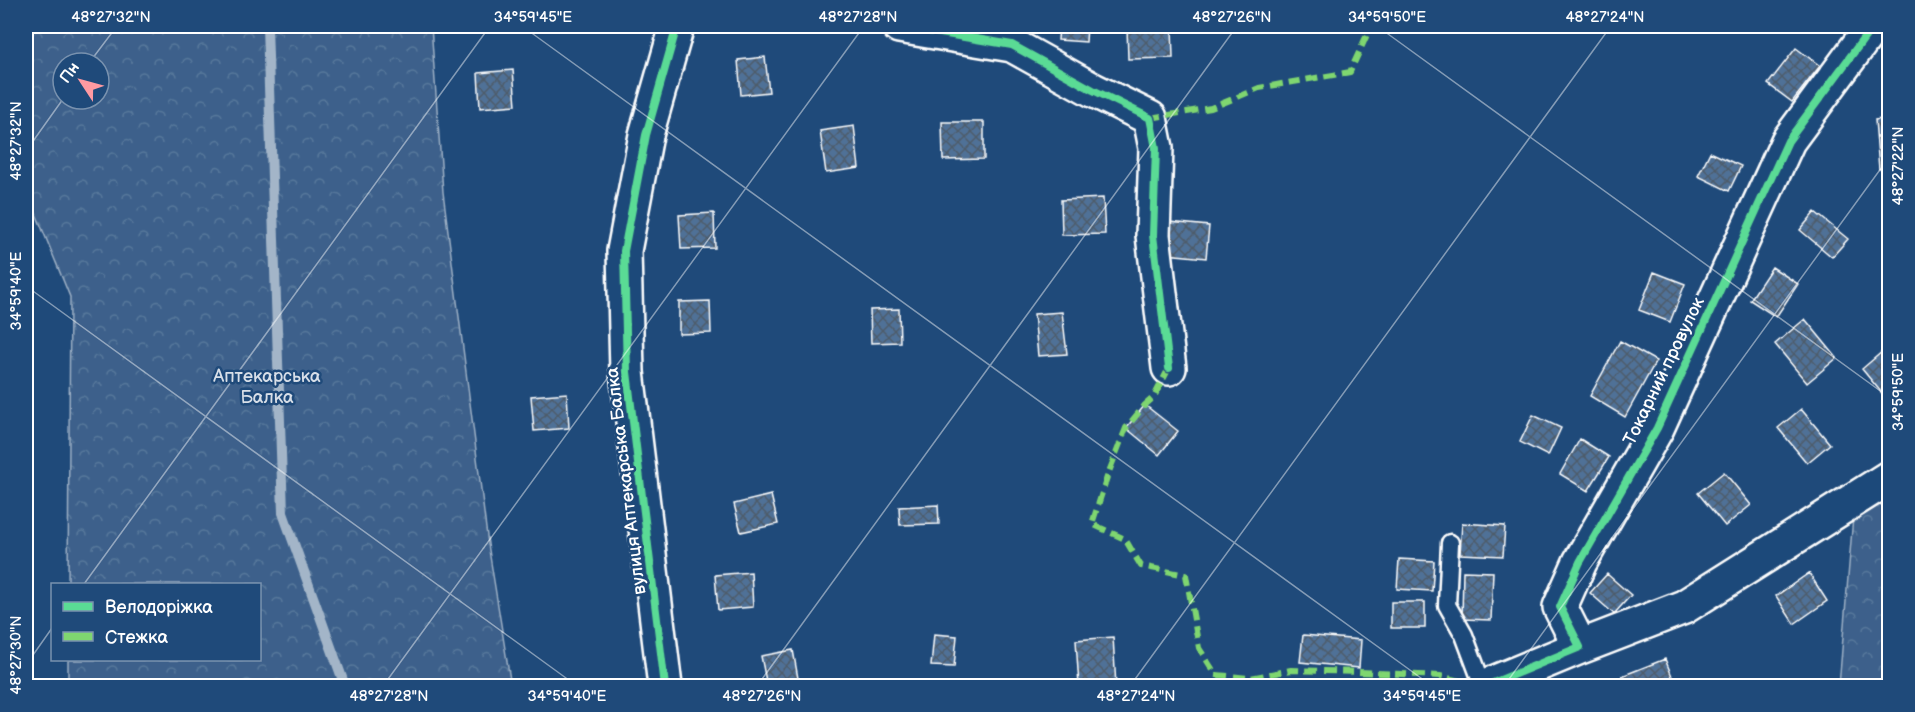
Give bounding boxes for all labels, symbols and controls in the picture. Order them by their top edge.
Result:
text: 48°27'32"N [71,8,151,27]
text: 34°59'45"E [494,8,572,27]
text: 48°27'28"N [819,8,897,27]
text: 48°27'26"N [1192,8,1272,27]
text: 34°59'50"E [1348,8,1426,27]
text: 48°27'24"N [1565,8,1645,27]
north arrow [51,51,111,111]
text: Пн [56,59,84,87]
text: 48°27'32"N [7,101,26,181]
text: 48°27'22"N [1889,127,1908,205]
text: 34°59'40"E [7,252,26,330]
street label: Токарний провулок [1619,293,1709,448]
text: 34°59'50"E [1889,353,1908,431]
park label: Аптекарська Балка [212,366,321,408]
street label: вулиця Аптекарська Балка [602,366,650,596]
legend [51,583,261,661]
text: Велодоріжка [105,597,213,618]
text: 48°27'30"N [7,615,26,695]
text: Стежка [105,627,168,648]
text: 48°27'28"N [350,687,428,706]
text: 34°59'40"E [528,687,606,706]
text: 48°27'26"N [722,687,802,706]
text: 48°27'24"N [1096,687,1176,706]
text: 34°59'45"E [1383,687,1461,706]

